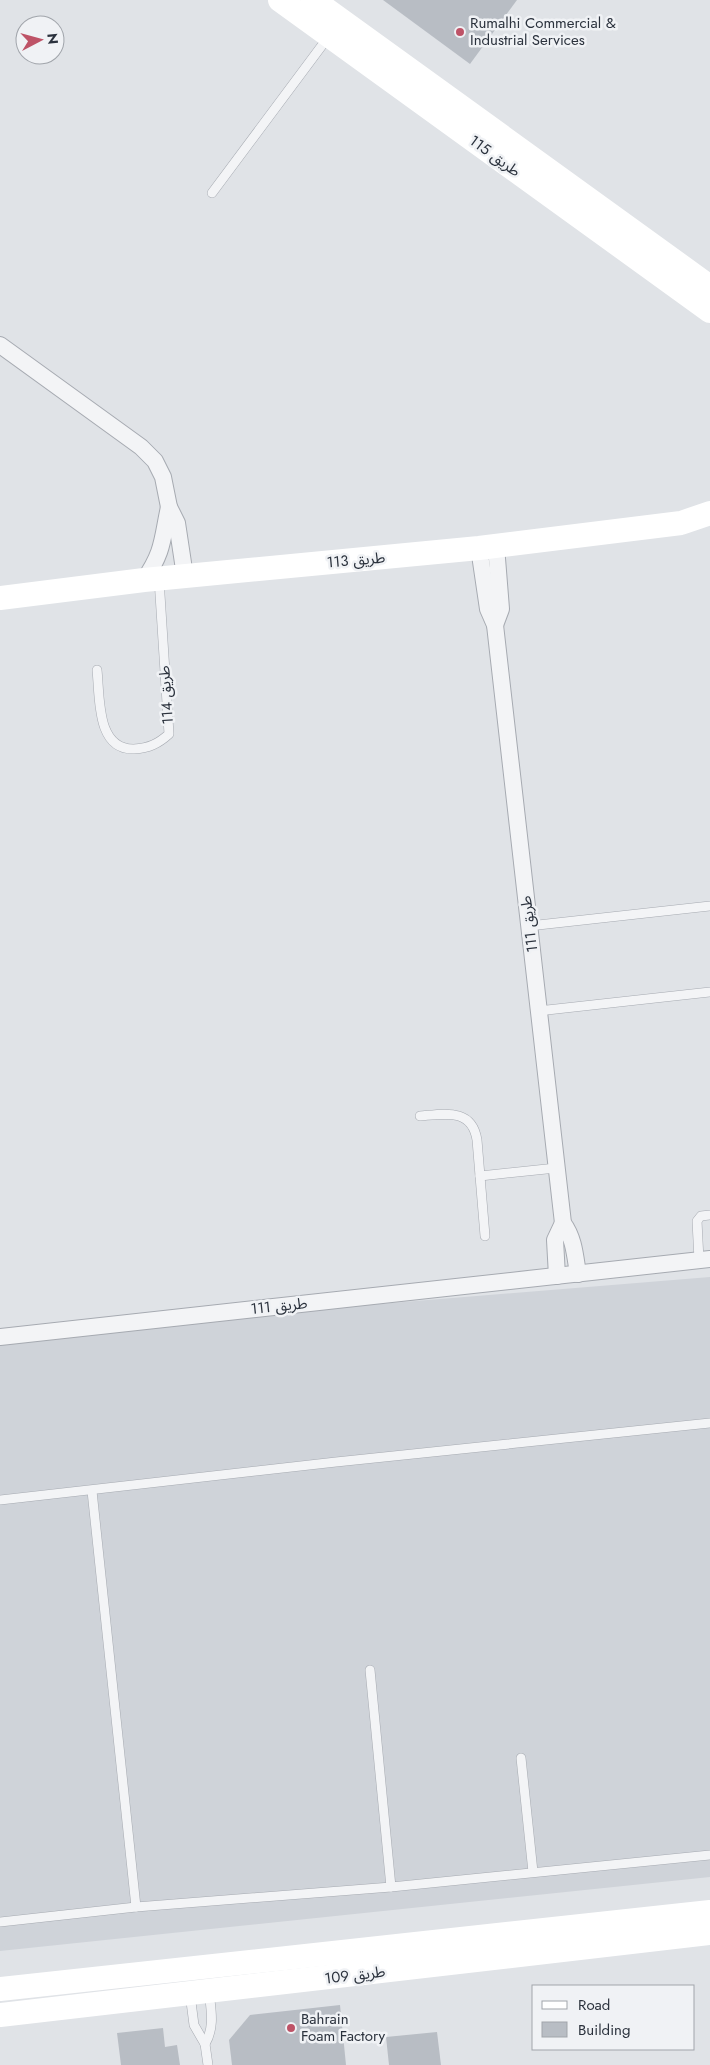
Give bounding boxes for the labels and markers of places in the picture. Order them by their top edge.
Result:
place label: Rumalhi Commercial & Industrial Services [470,12,616,51]
marker: Rumalhi Commercial & Industrial Services [454,26,466,38]
place label: Bahrain Foam Factory [301,2008,385,2047]
marker: Bahrain Foam Factory [285,2022,297,2034]

